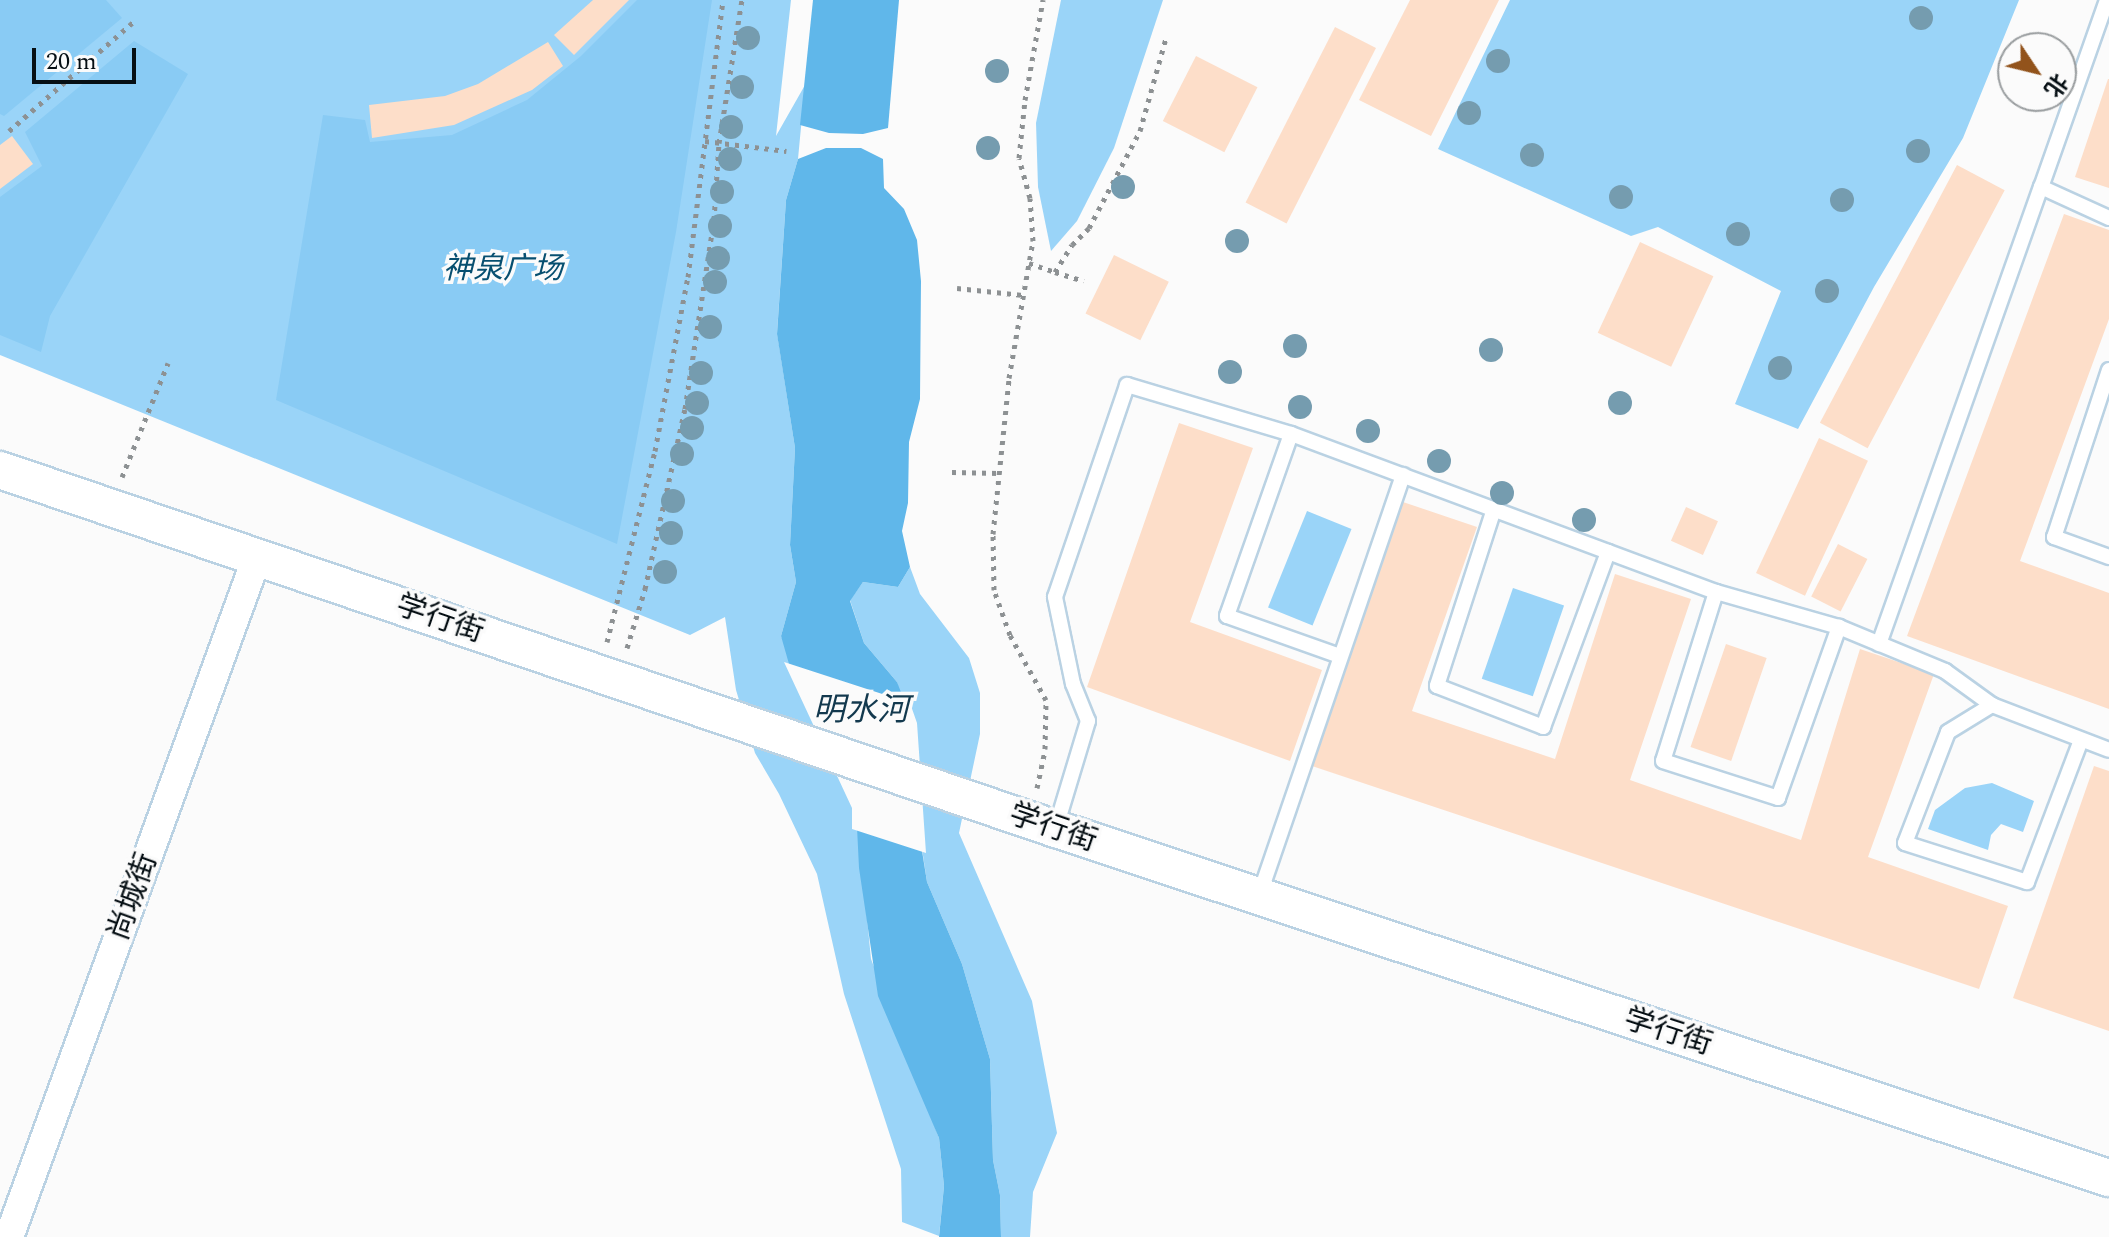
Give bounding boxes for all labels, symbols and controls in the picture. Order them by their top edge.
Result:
scale bar [36,32,140,82]
north arrow [1997,32,2077,112]
text: 20 m [46,44,97,80]
text: 北 [2036,66,2075,103]
park label: 神泉广场 [443,251,563,287]
street label: 学行街 [392,587,488,651]
water label: 明水河 [813,692,909,730]
street label: 学行街 [1005,796,1101,860]
street label: 尚城街 [101,849,165,945]
street label: 学行街 [1620,1001,1716,1063]

